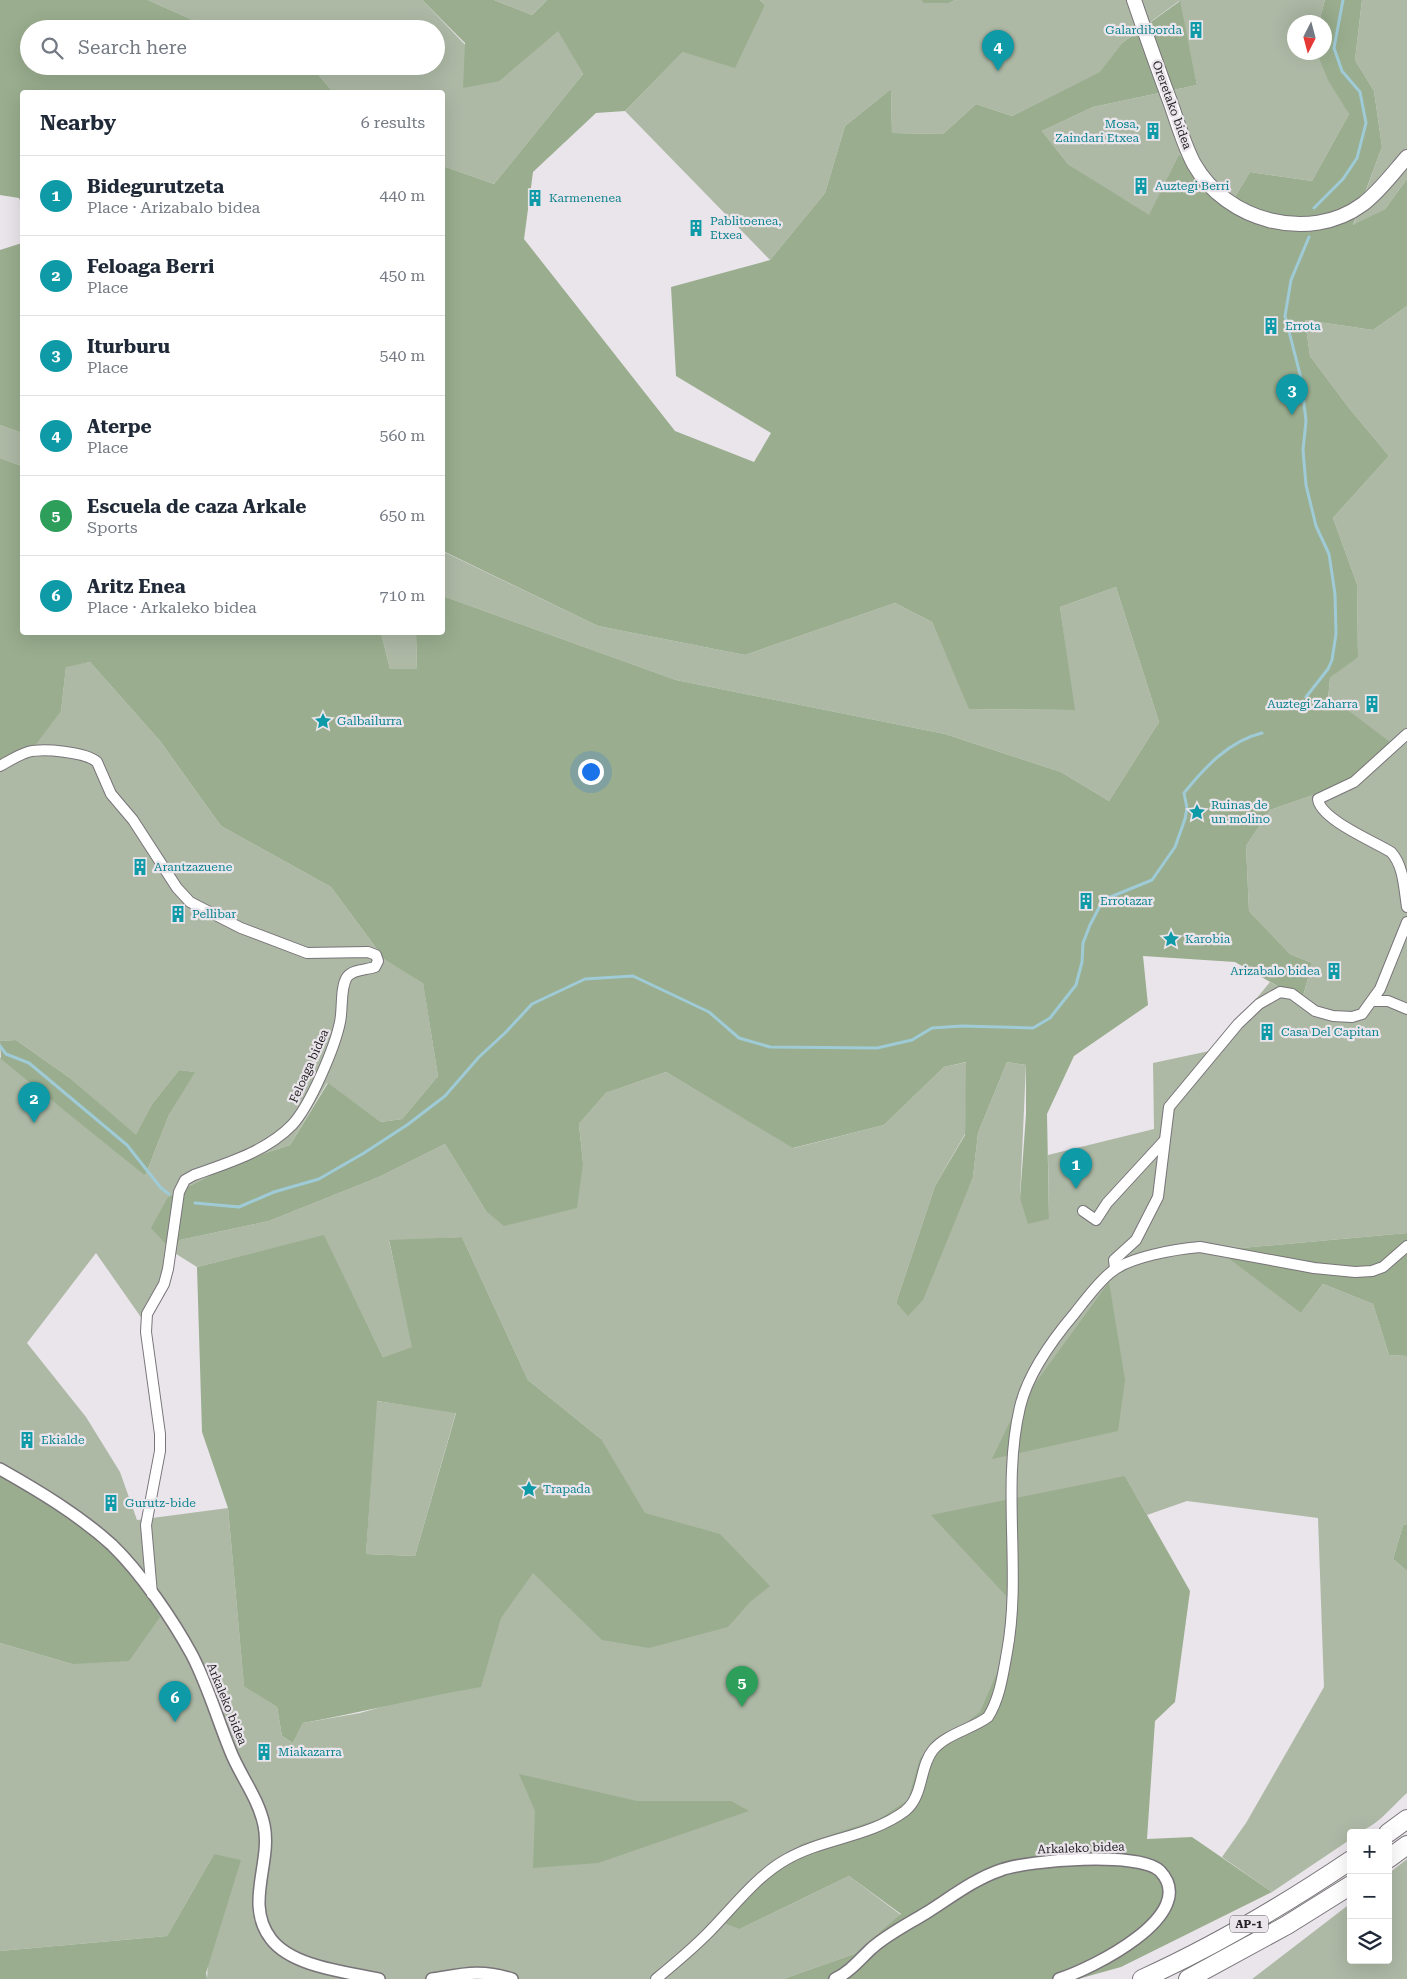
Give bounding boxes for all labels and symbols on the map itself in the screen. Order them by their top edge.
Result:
north arrow [1287,15,1332,60]
building icon: Galardiborda [1186,20,1206,40]
place label: Galardiborda [1105,23,1182,37]
pin: 4 [982,30,1014,71]
street label: Oreretako bidea [1149,59,1195,152]
place label: Mosa, Zaindari Etxea [1055,117,1139,145]
building icon: Mosa, Zaindari Etxea [1143,121,1163,141]
building icon: Auztegi Berri [1131,176,1151,196]
place label: Auztegi Berri [1155,179,1230,193]
building icon: Karmenenea [525,188,545,208]
place label: Karmenenea [549,191,622,205]
place label: Pablitoenea, Etxea [710,214,782,242]
building icon: Pablitoenea, Etxea [686,218,706,238]
building icon: Errota [1261,316,1281,336]
place label: Errota [1285,319,1321,333]
pin: 3 [1276,374,1308,415]
building icon: Auztegi Zaharra [1362,694,1382,714]
place label: Auztegi Zaharra [1267,697,1358,711]
place icon: Galbailurra [313,711,333,731]
place label: Galbailurra [337,714,403,728]
your location [578,759,604,785]
place label: Ruinas de un molino [1211,798,1270,826]
place icon: Ruinas de un molino [1187,802,1207,822]
building icon: Arantzazuene [130,857,150,877]
place label: Arantzazuene [154,860,233,874]
building icon: Errotazar [1076,891,1096,911]
place label: Errotazar [1100,894,1153,908]
building icon: Pellibar [168,904,188,924]
place label: Pellibar [192,907,236,921]
place icon: Karobia [1161,929,1181,949]
place label: Karobia [1185,932,1231,946]
building icon: Arizabalo bidea [1324,961,1344,981]
place label: Arizabalo bidea [1230,964,1320,978]
building icon: Casa Del Capitan [1257,1022,1277,1042]
place label: Casa Del Capitan [1281,1025,1380,1039]
street label: Feloaga bidea [287,1027,332,1105]
pin: 2 [18,1082,50,1123]
pin: 1 [1060,1148,1092,1189]
building icon: Ekialde [17,1430,37,1450]
place label: Ekialde [41,1433,85,1447]
place icon: Trapada [519,1479,539,1499]
place label: Trapada [543,1482,591,1496]
building icon: Gurutz-bide [101,1493,121,1513]
place label: Gurutz-bide [125,1496,196,1510]
street label: Arkaleko bidea [204,1661,250,1747]
pin: 5 [726,1666,758,1707]
pin: 6 [159,1681,191,1722]
building icon: Miakazarra [254,1742,274,1762]
place label: Miakazarra [278,1745,342,1759]
street label: Arkaleko bidea [1037,1839,1125,1857]
road number: AP-1 [1230,1916,1268,1932]

